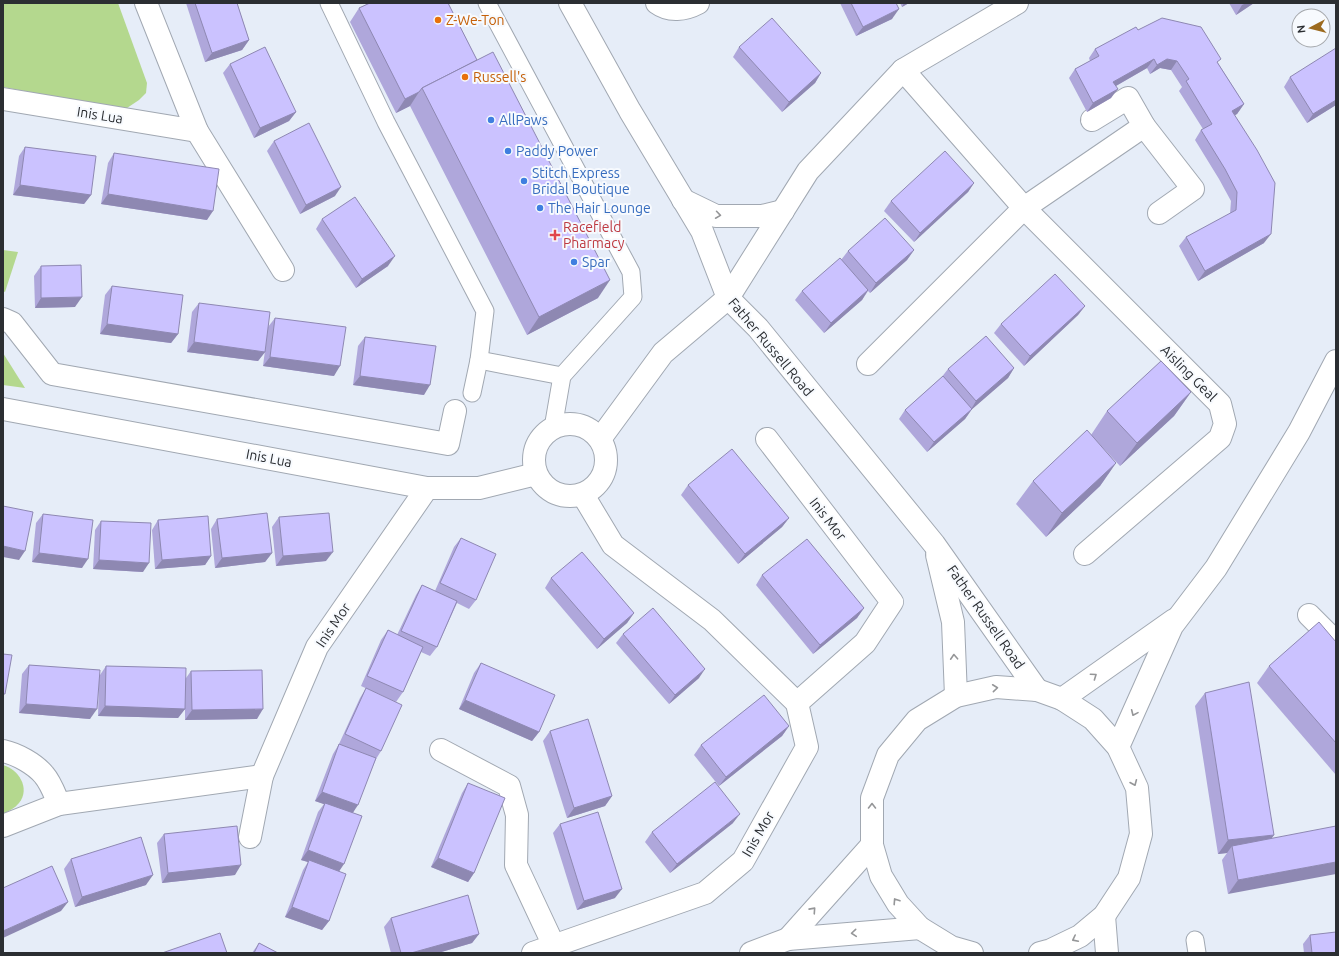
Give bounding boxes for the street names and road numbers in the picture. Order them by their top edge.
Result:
street label: Inis Lua [76,103,124,127]
street label: Father Russell Road [725,295,817,399]
street label: Aisling Geal [1158,342,1221,405]
street label: Inis Lua [245,446,293,470]
street label: Inis Mor [806,494,850,544]
street label: Father Russell Road [944,562,1028,672]
street label: Inis Mor [312,599,354,650]
street label: Inis Mor [739,808,778,860]

